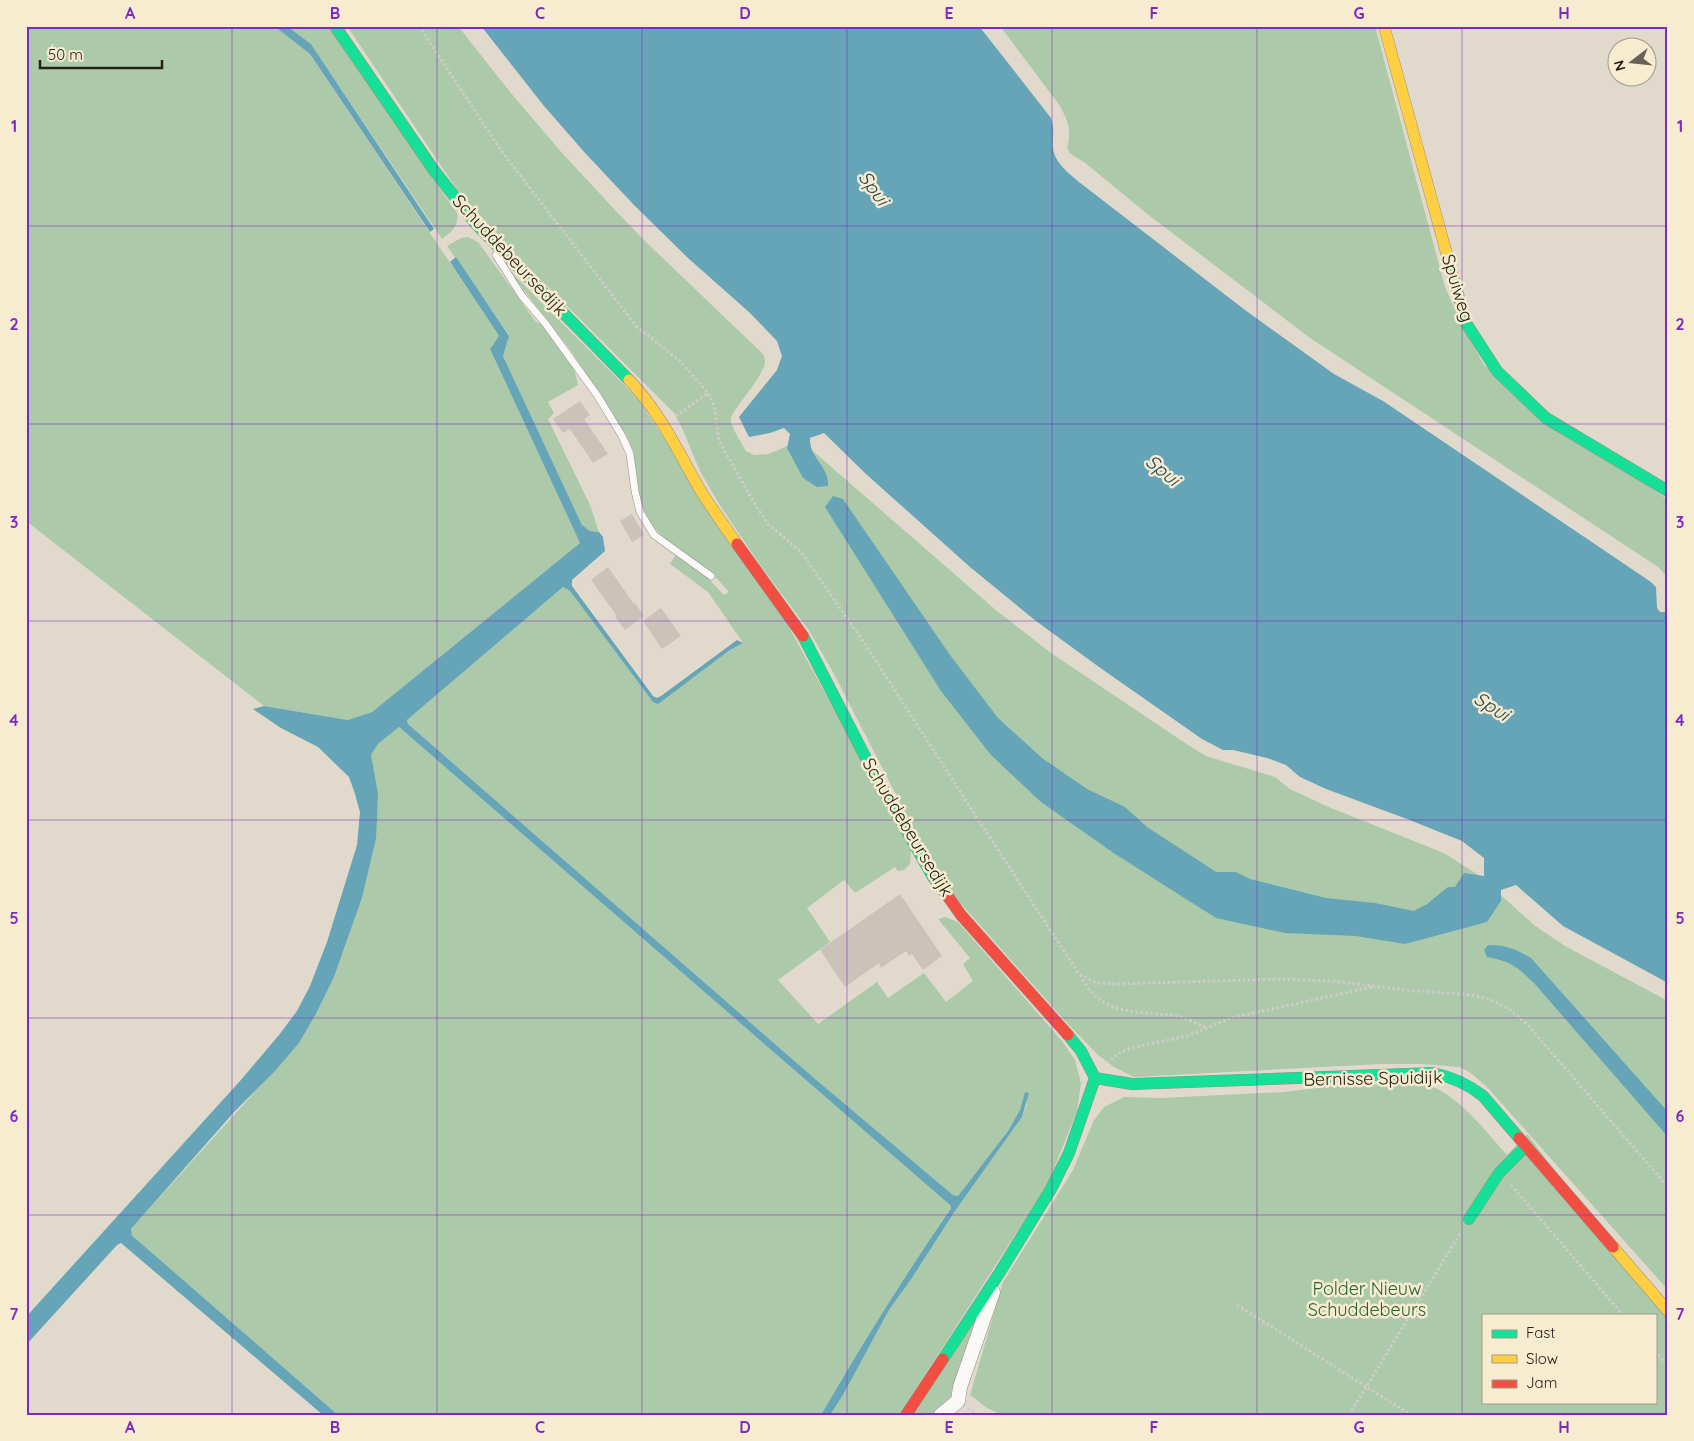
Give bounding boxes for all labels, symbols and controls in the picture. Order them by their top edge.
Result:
text: A [125,3,136,23]
text: B [330,3,340,23]
text: C [535,3,545,23]
text: D [739,3,751,23]
text: E [944,3,954,23]
text: F [1150,3,1159,23]
text: G [1353,3,1365,23]
text: H [1558,3,1570,23]
scale bar [40,38,162,70]
north arrow [1606,38,1656,88]
text: 50 m [48,45,83,64]
text: N [1609,58,1630,73]
text: 1 [11,116,17,136]
text: 1 [1677,116,1683,136]
water label: Spui [853,166,896,212]
street label: Schuddebeursedijk [448,189,572,321]
street label: Spuiweg [1437,251,1479,325]
text: 2 [9,314,19,334]
text: 2 [1675,314,1685,334]
water label: Spui [1141,449,1186,492]
text: 3 [10,512,18,532]
text: 3 [1676,512,1684,532]
water label: Spui [1470,686,1516,727]
text: 4 [9,710,19,730]
text: 4 [1675,710,1685,730]
street label: Schuddebeursedijk [857,753,959,901]
text: 5 [9,908,19,928]
text: 5 [1675,908,1685,928]
street label: Bernisse Spuidijk [1303,1065,1443,1091]
text: 6 [10,1106,19,1126]
text: 6 [1676,1106,1685,1126]
park label: Polder Nieuw Schuddebeurs [1308,1277,1426,1321]
text: 7 [10,1304,19,1324]
text: 7 [1676,1304,1685,1324]
legend [1482,1314,1656,1404]
text: Fast [1526,1323,1555,1342]
text: Slow [1526,1349,1558,1368]
text: Jam [1526,1373,1557,1392]
text: A [125,1417,136,1437]
text: B [330,1417,340,1437]
text: C [535,1417,545,1437]
text: D [739,1417,751,1437]
text: E [944,1417,954,1437]
text: F [1150,1417,1159,1437]
text: G [1353,1417,1365,1437]
text: H [1558,1417,1570,1437]

